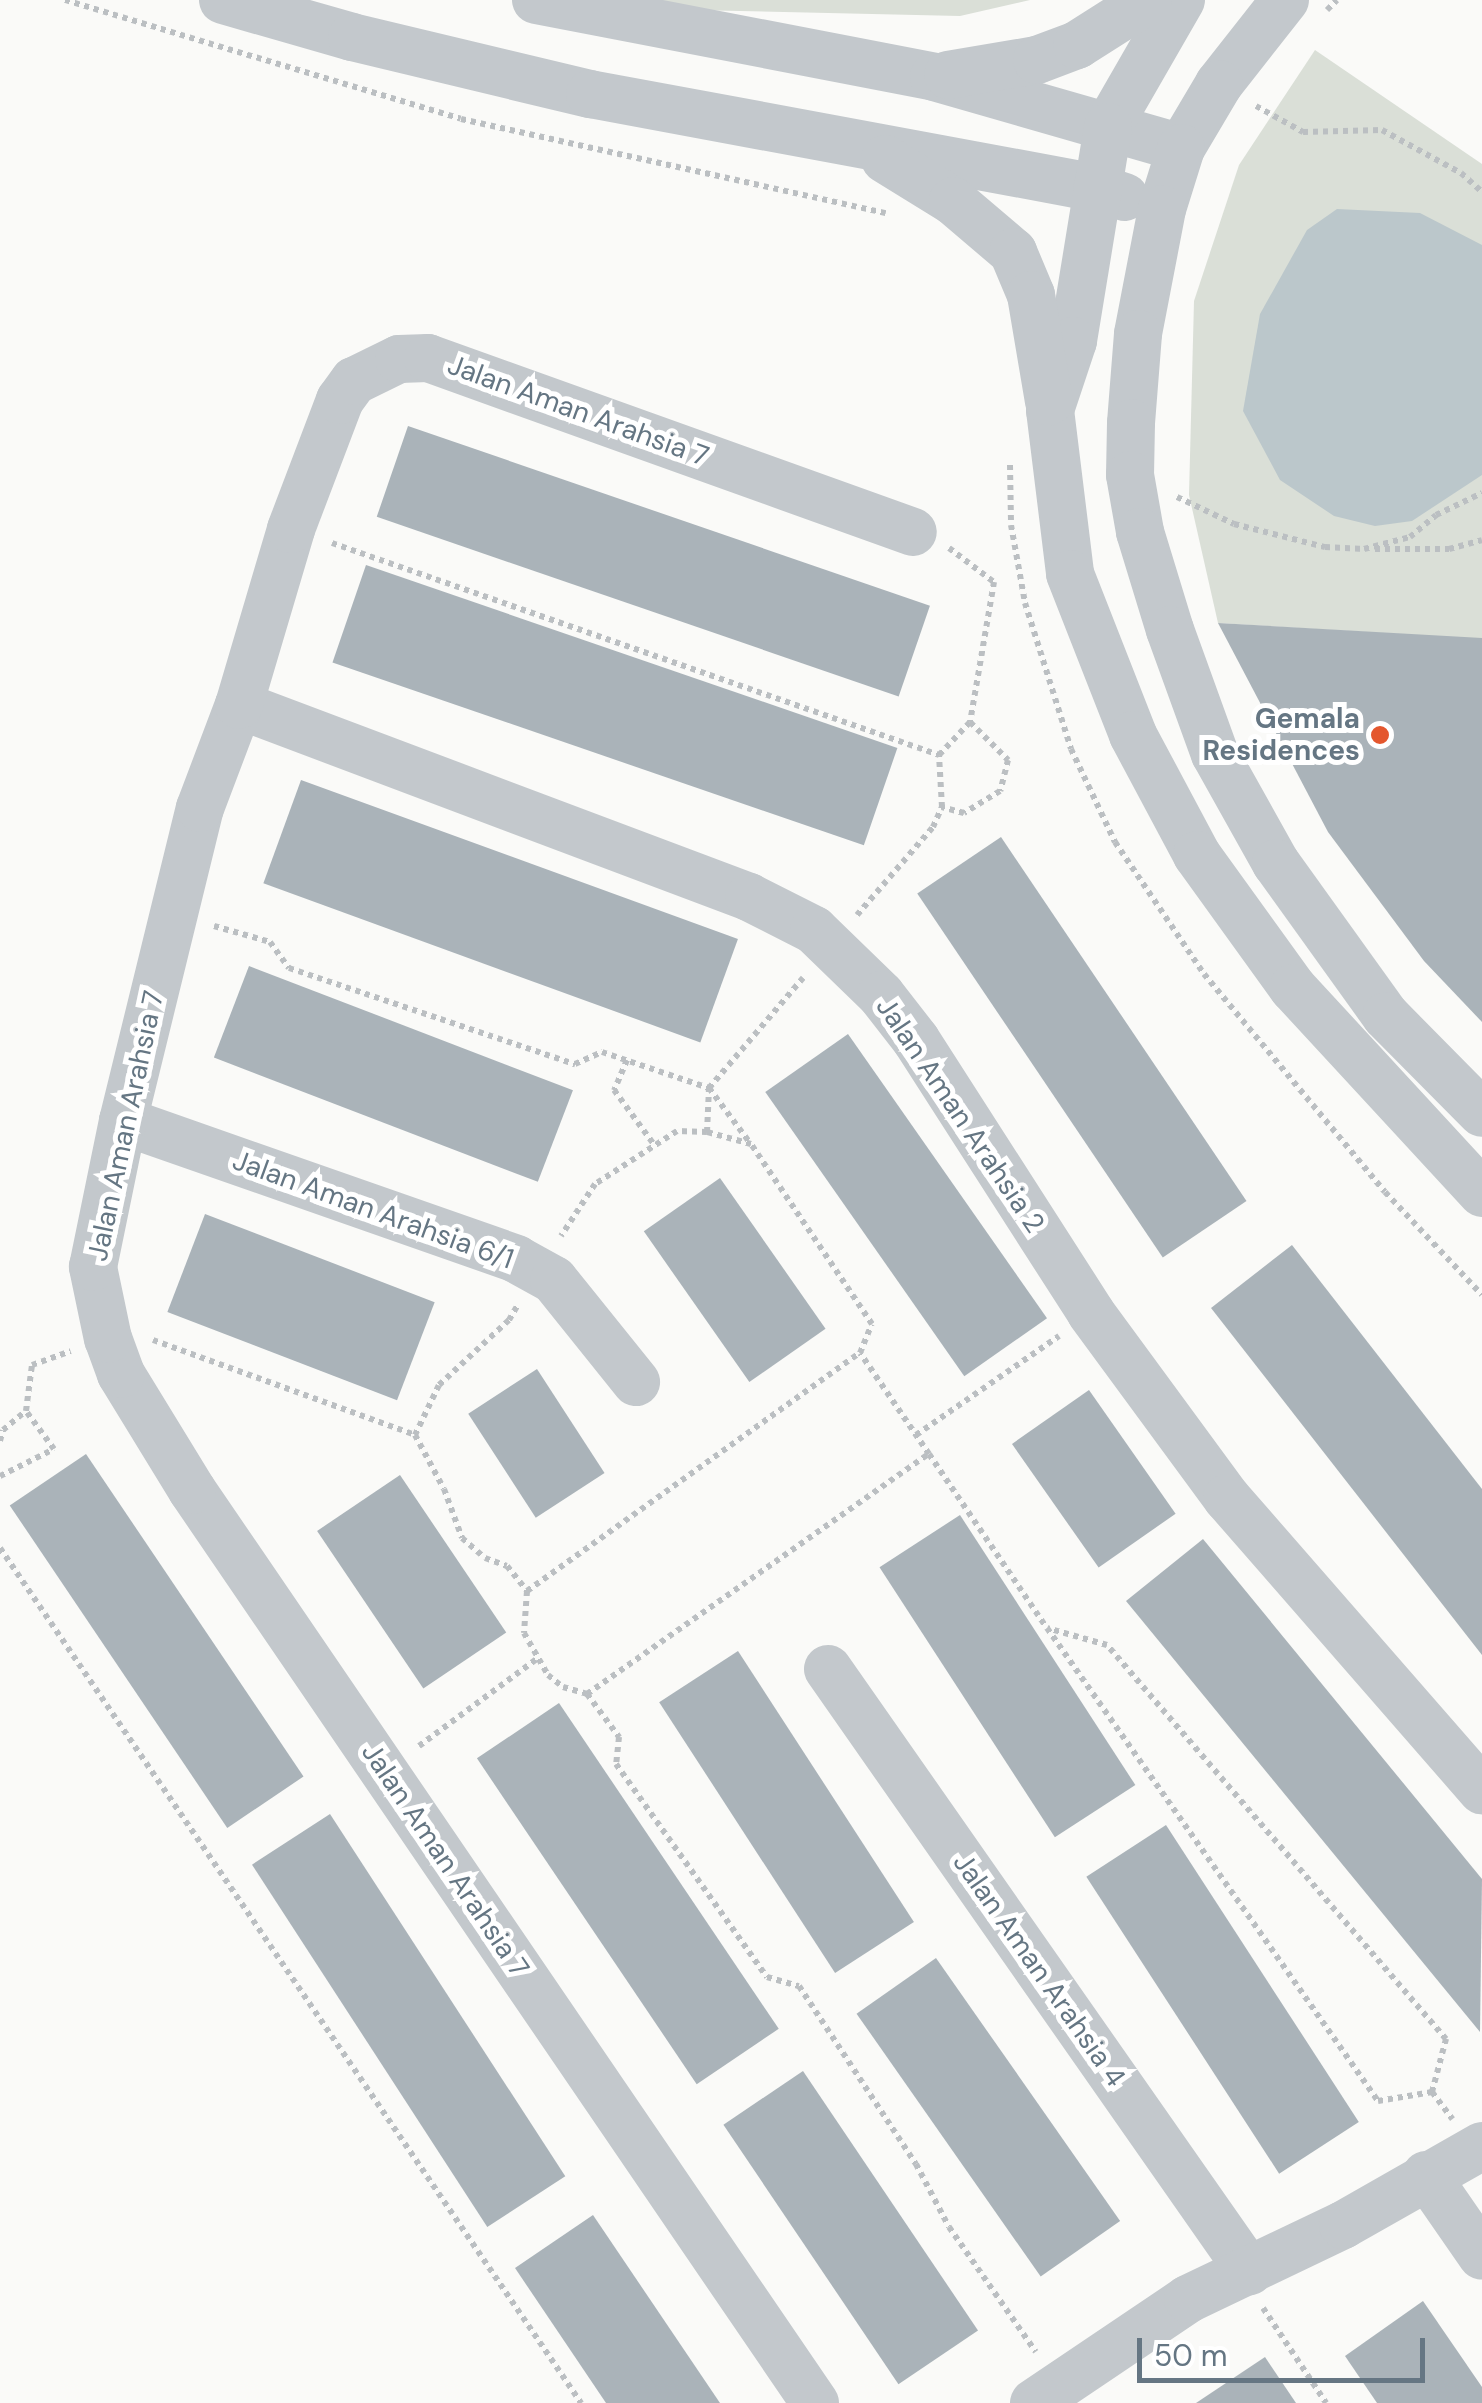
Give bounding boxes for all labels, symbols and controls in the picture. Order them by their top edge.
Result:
street label: Jalan Aman Arahsia 7 [443,348,713,474]
place label: Gemala Residences [1203,702,1360,768]
marker: Gemala Residences [1369,724,1391,746]
street label: Jalan Aman Arahsia 7 [81,988,171,1264]
street label: Jalan Aman Arahsia 2 [869,991,1051,1239]
street label: Jalan Aman Arahsia 6/1 [228,1144,518,1276]
street label: Jalan Aman Arahsia 7 [354,1737,536,1983]
street label: Jalan Aman Arahsia 4 [946,1847,1132,2093]
scale bar [1142,2318,1430,2380]
text: 50 m [1154,2336,1228,2375]

